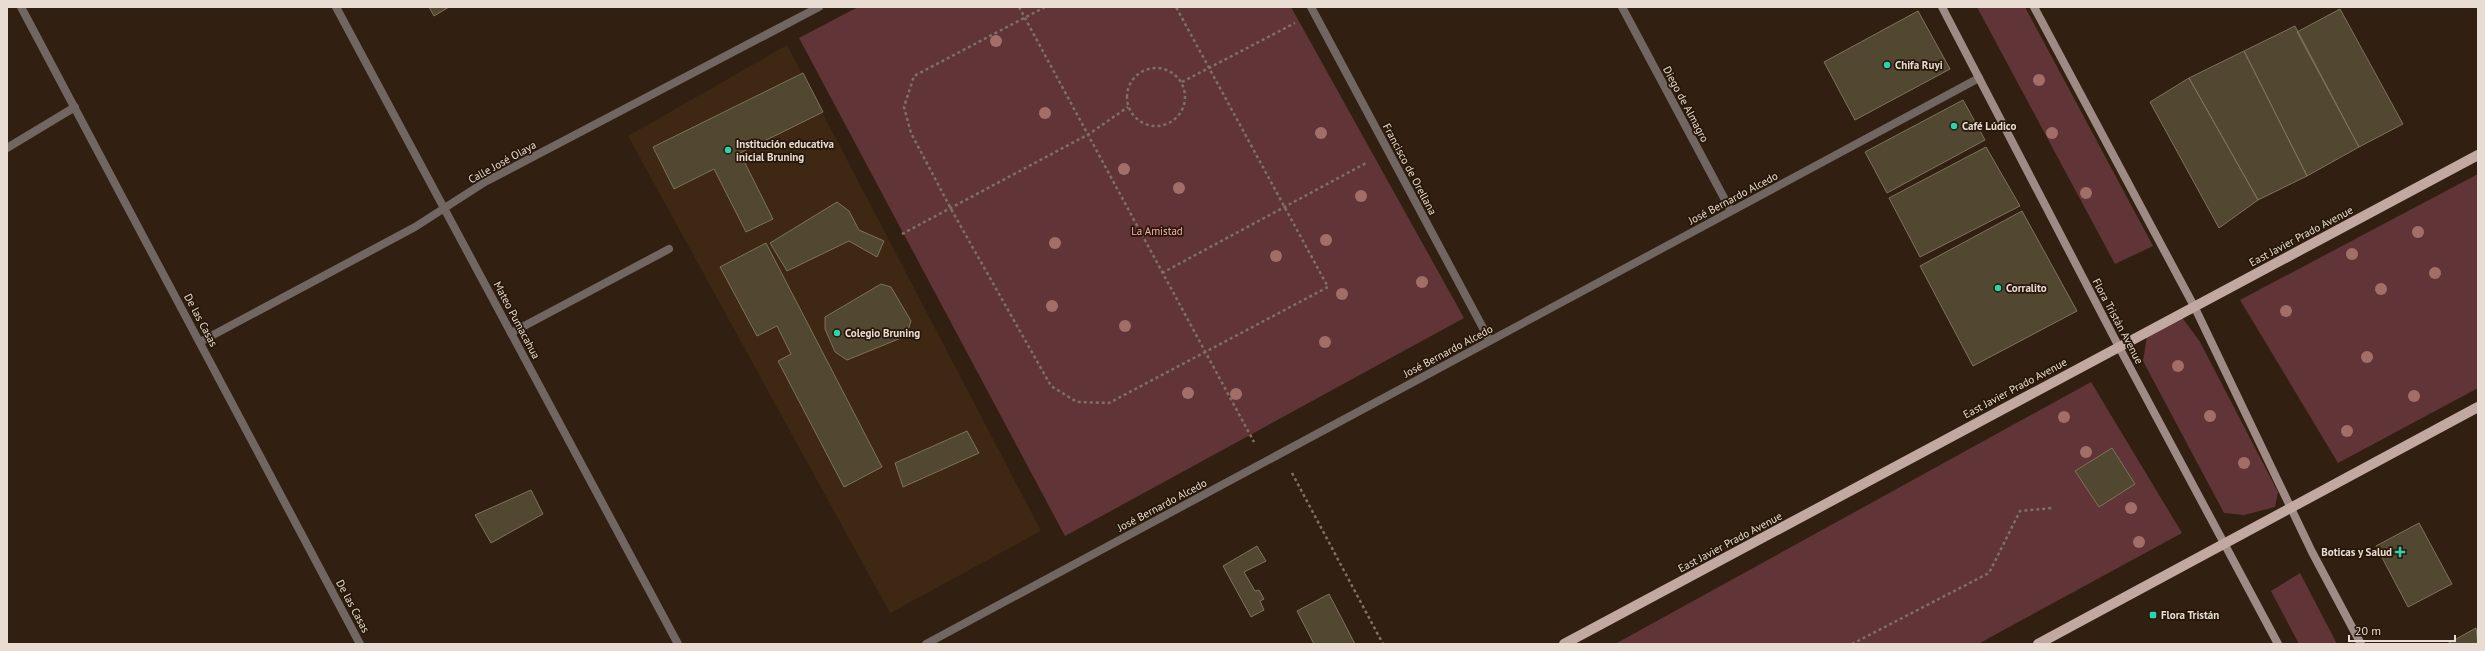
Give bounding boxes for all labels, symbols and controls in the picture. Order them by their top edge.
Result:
place label: Chifa Ruyi [1895,58,1943,72]
marker: Chifa Ruyi [1882,60,1892,70]
street label: Diego de Almagro [1660,64,1712,144]
place label: Café Lúdico [1962,119,2016,133]
street label: Francisco de Orellana [1380,121,1440,217]
marker: Café Lúdico [1949,121,1959,131]
place label: Institución educativa inicial Bruning [736,137,834,164]
street label: Calle José Olaya [466,138,538,186]
marker: Institución educativa inicial Bruning [723,145,733,155]
street label: José Bernardo Alcedo [1685,168,1780,228]
street label: East Javier Prado Avenue [2247,203,2356,269]
park label: La Amistad [1131,224,1183,238]
street label: Flora Tristán Avenue [2090,276,2147,367]
street label: Mateo Pumacahua [491,279,543,361]
place label: Corralito [2006,281,2047,295]
marker: Corralito [1993,283,2003,293]
street label: De las Casas [181,291,221,349]
street label: José Bernardo Alcedo [1400,321,1495,381]
place label: Colegio Bruning [845,326,920,340]
marker: Colegio Bruning [832,328,842,338]
street label: East Javier Prado Avenue [1961,355,2070,421]
street label: José Bernardo Alcedo [1114,475,1209,535]
street label: East Javier Prado Avenue [1676,509,1785,575]
place label: Boticas y Salud [2321,545,2392,559]
marker: Boticas y Salud [2395,547,2405,557]
street label: De las Casas [333,577,373,635]
place label: Flora Tristán [2161,608,2219,622]
marker: Flora Tristán [2148,610,2158,620]
scale bar [2349,617,2455,643]
text: 20 m [2355,623,2381,638]

